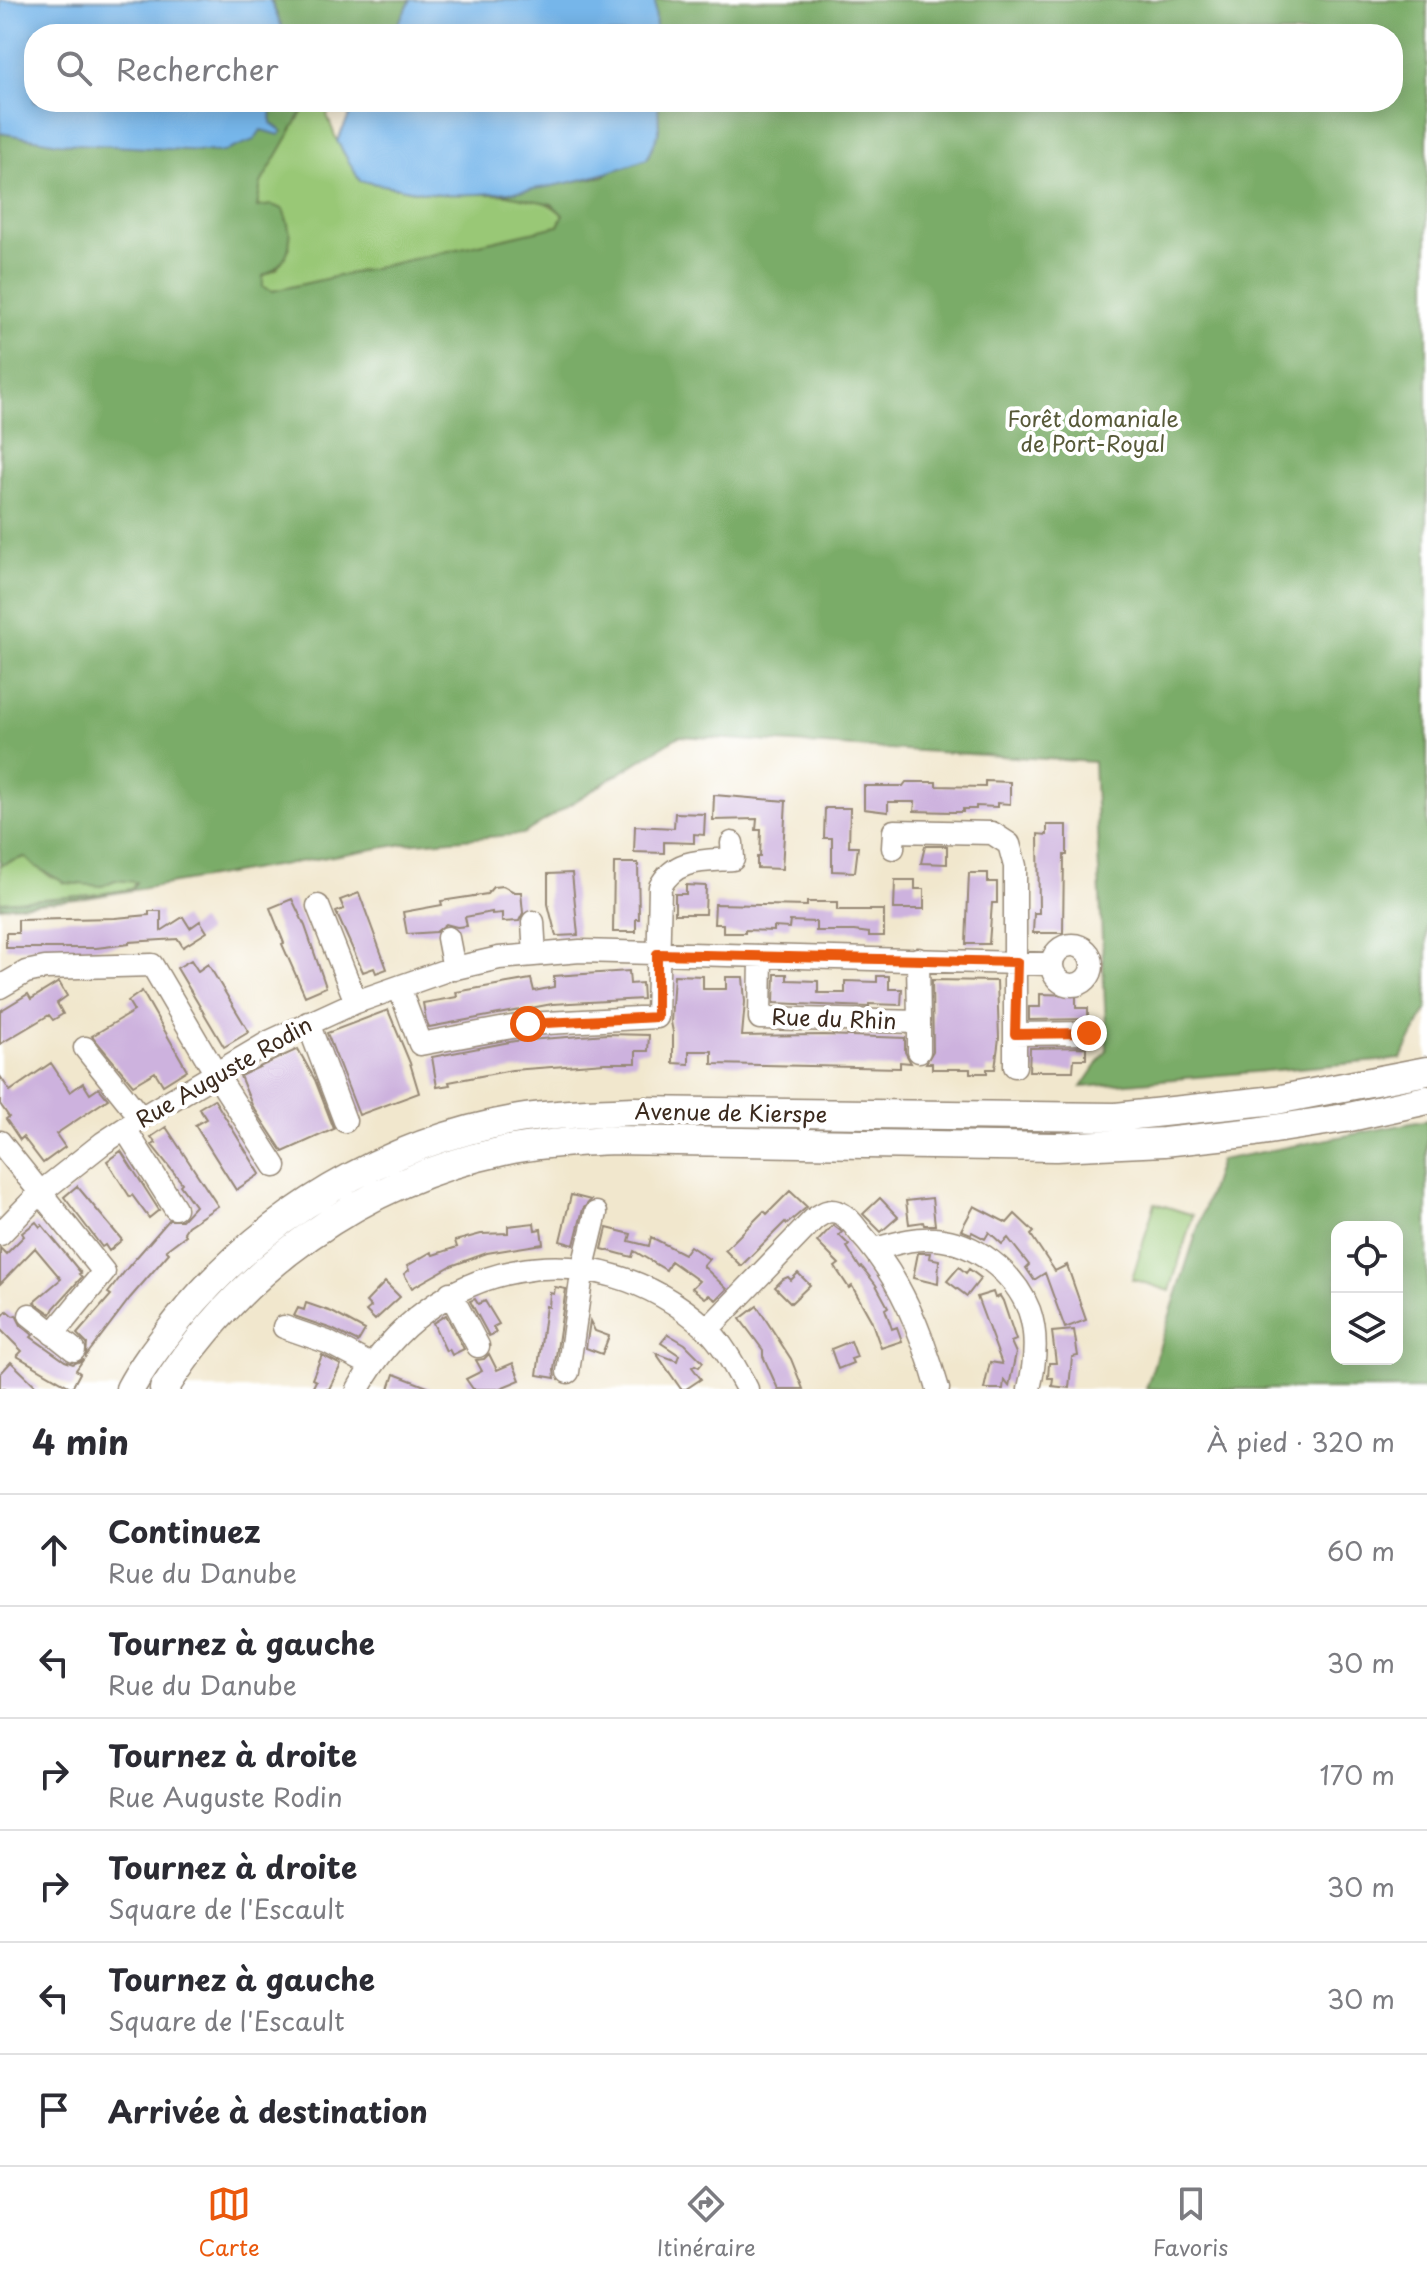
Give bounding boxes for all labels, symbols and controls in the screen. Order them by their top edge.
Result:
search box [24,24,1403,112]
icon: search [52,46,96,90]
text: Rechercher [116,46,279,91]
park label: Forêt domaniale de Port-Royal [1007,401,1179,459]
street label: Rue du Rhin [771,999,897,1036]
route start [510,1006,546,1042]
street label: Rue Auguste Rodin [129,1007,317,1135]
route end [1071,1015,1107,1051]
street label: Avenue de Kierspe [634,1093,828,1130]
map controls [1331,1221,1403,1365]
button: locate [1331,1221,1403,1293]
button: layers [1331,1293,1403,1365]
text: 4 min [32,1415,129,1467]
text: À pied · 320 m [1207,1422,1395,1461]
text: Continuez [108,1508,261,1553]
icon: ahead [32,1528,76,1572]
text: 60 m [1327,1531,1395,1570]
text: Rue du Danube [108,1553,297,1592]
text: Tournez à gauche [108,1620,375,1665]
icon: left [32,1640,76,1684]
text: 30 m [1327,1643,1395,1682]
text: Rue du Danube [108,1665,297,1704]
text: Tournez à droite [108,1732,357,1777]
icon: right [32,1752,76,1796]
text: 170 m [1320,1755,1395,1794]
text: Rue Auguste Rodin [108,1777,343,1816]
text: Tournez à droite [108,1844,357,1889]
icon: right [32,1864,76,1908]
text: 30 m [1327,1867,1395,1906]
text: Square de l'Escault [108,1889,345,1928]
text: Tournez à gauche [108,1956,375,2001]
icon: left [32,1976,76,2020]
text: 30 m [1327,1979,1395,2018]
text: Square de l'Escault [108,2001,345,2040]
icon: arrive [32,2088,76,2132]
text: Arrivée à destination [108,2088,428,2133]
tab: Carte [199,2182,260,2263]
tab: Itinéraire [657,2182,756,2263]
tab: Favoris [1153,2182,1228,2263]

